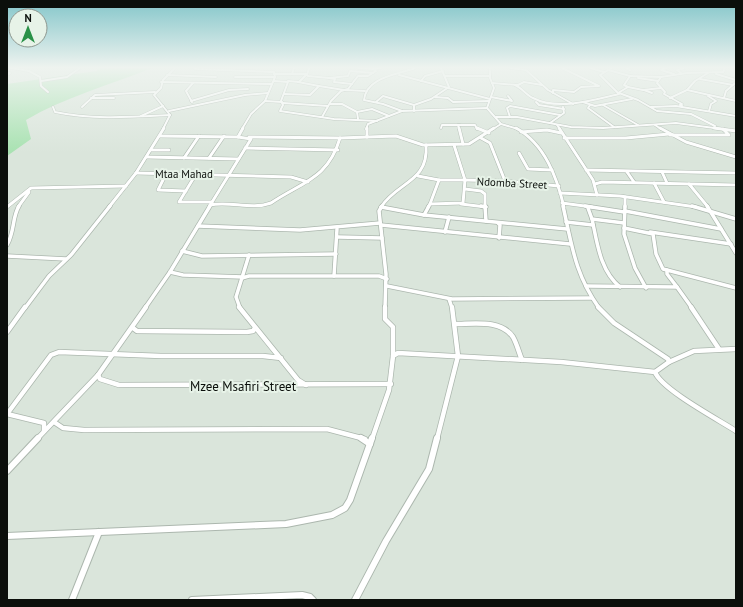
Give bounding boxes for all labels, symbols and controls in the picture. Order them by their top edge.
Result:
north arrow [8,8,48,48]
text: N [24,11,32,25]
street label: Mtaa Mahad [155,167,213,181]
street label: Ndomba Street [476,174,548,192]
street label: Mzee Msafiri Street [190,378,297,395]

